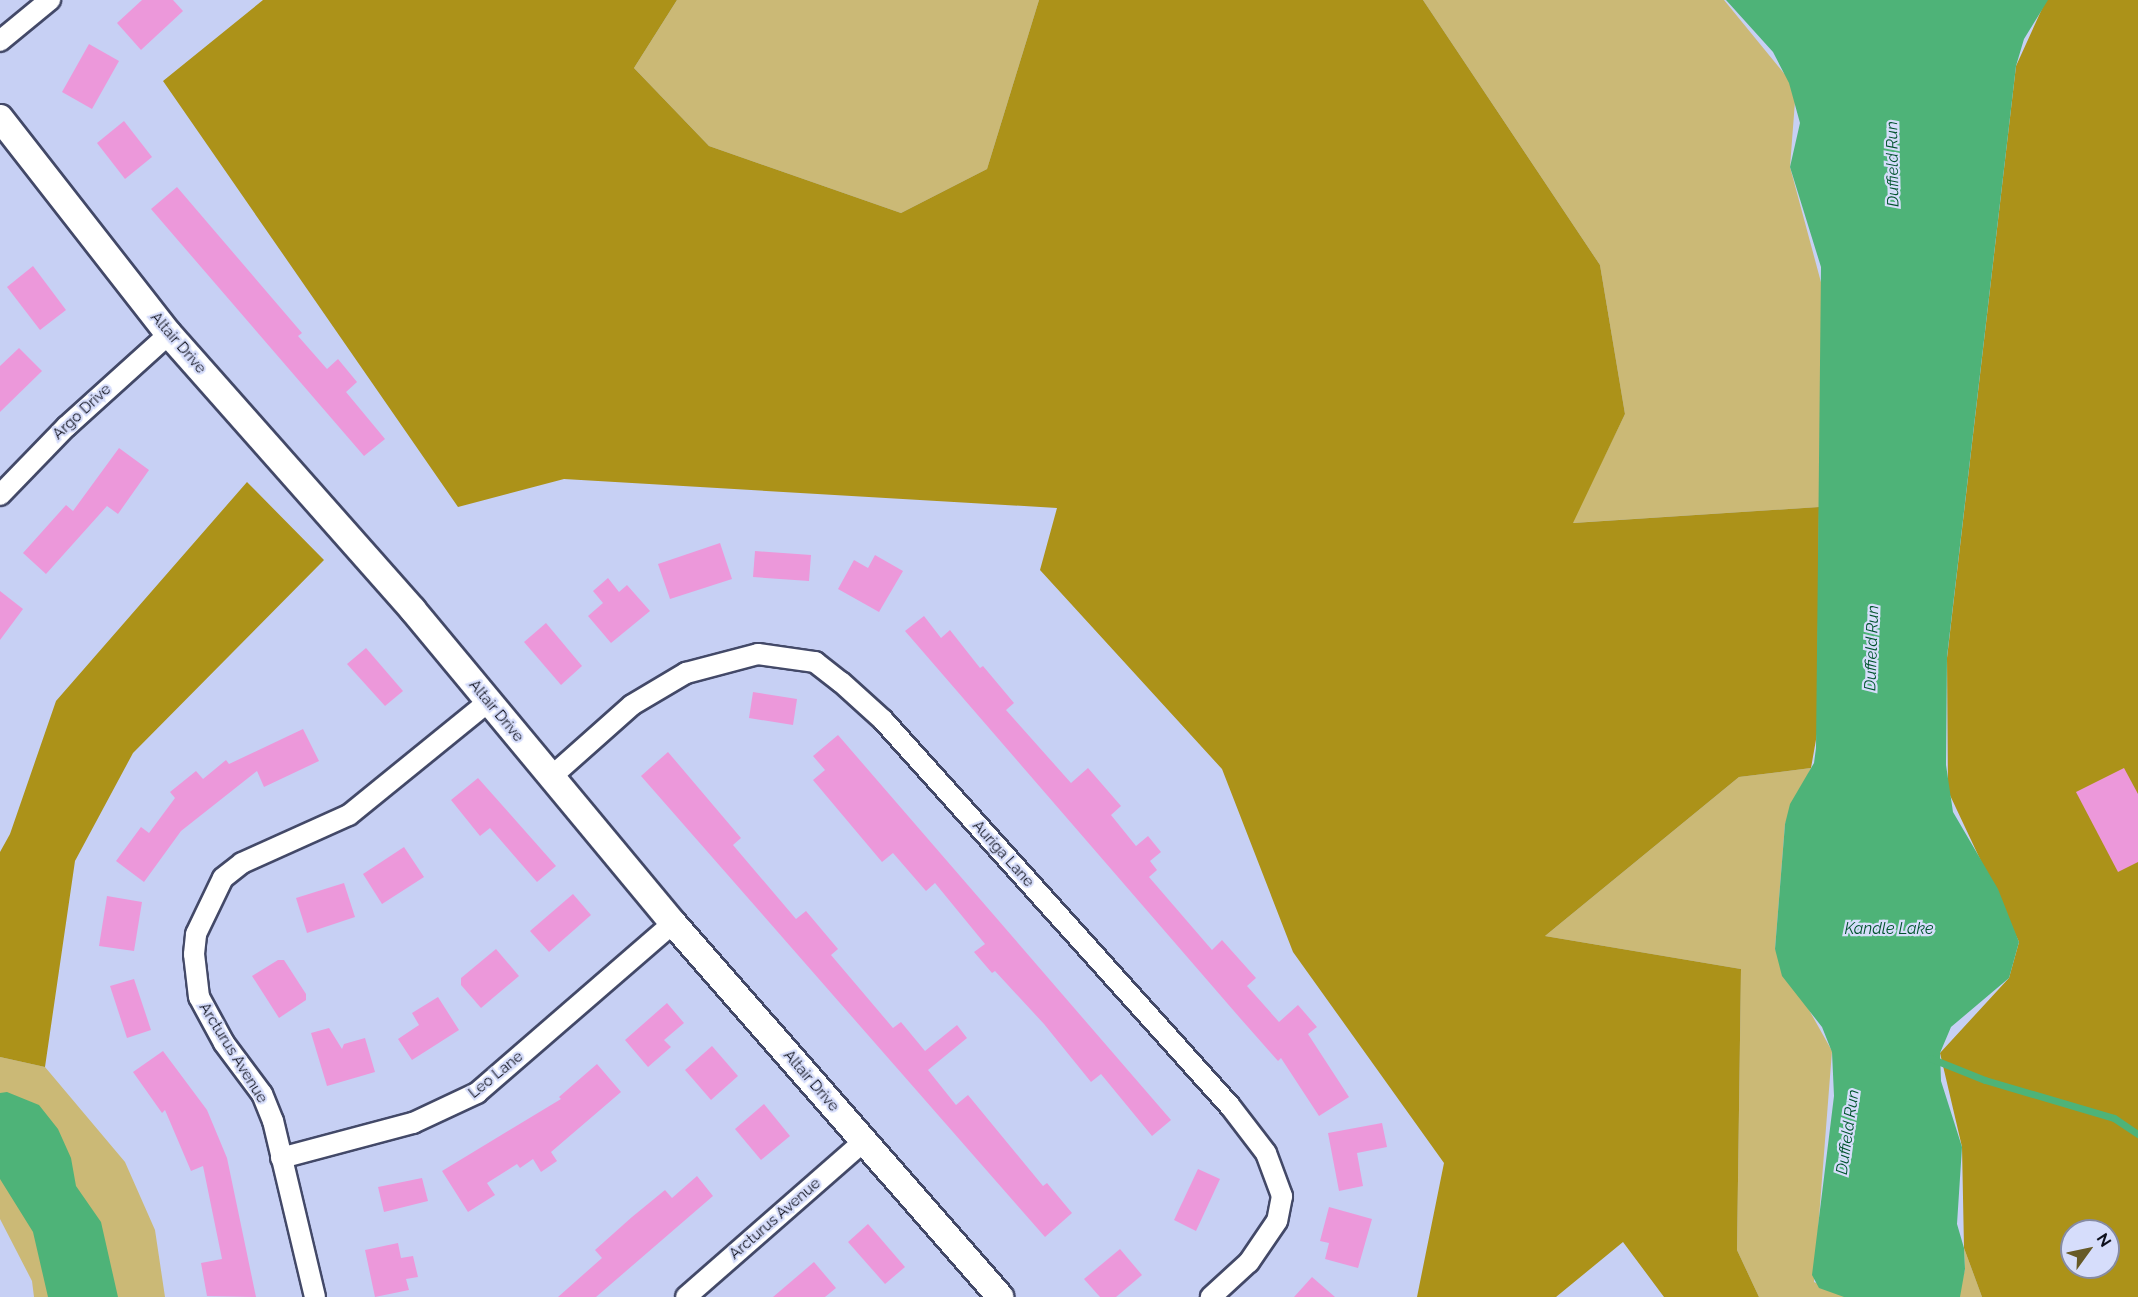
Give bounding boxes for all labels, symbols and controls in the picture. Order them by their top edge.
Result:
water label: Duffield Run [1883,121,1903,207]
street label: Altair Drive [146,309,210,377]
street label: Argo Drive [49,381,115,443]
water label: Duffield Run [1861,605,1883,691]
street label: Altair Drive [465,676,527,746]
street label: Auriga Lane [968,817,1038,891]
water label: Kandle Lake [1844,919,1934,939]
street label: Arcturus Avenue [195,999,271,1107]
street label: Altair Drive [779,1047,843,1115]
street label: Leo Lane [465,1048,527,1102]
water label: Duffield Run [1833,1088,1863,1176]
street label: Arcturus Avenue [726,1174,824,1264]
north arrow [2060,1219,2120,1279]
text: N [2093,1230,2115,1250]

